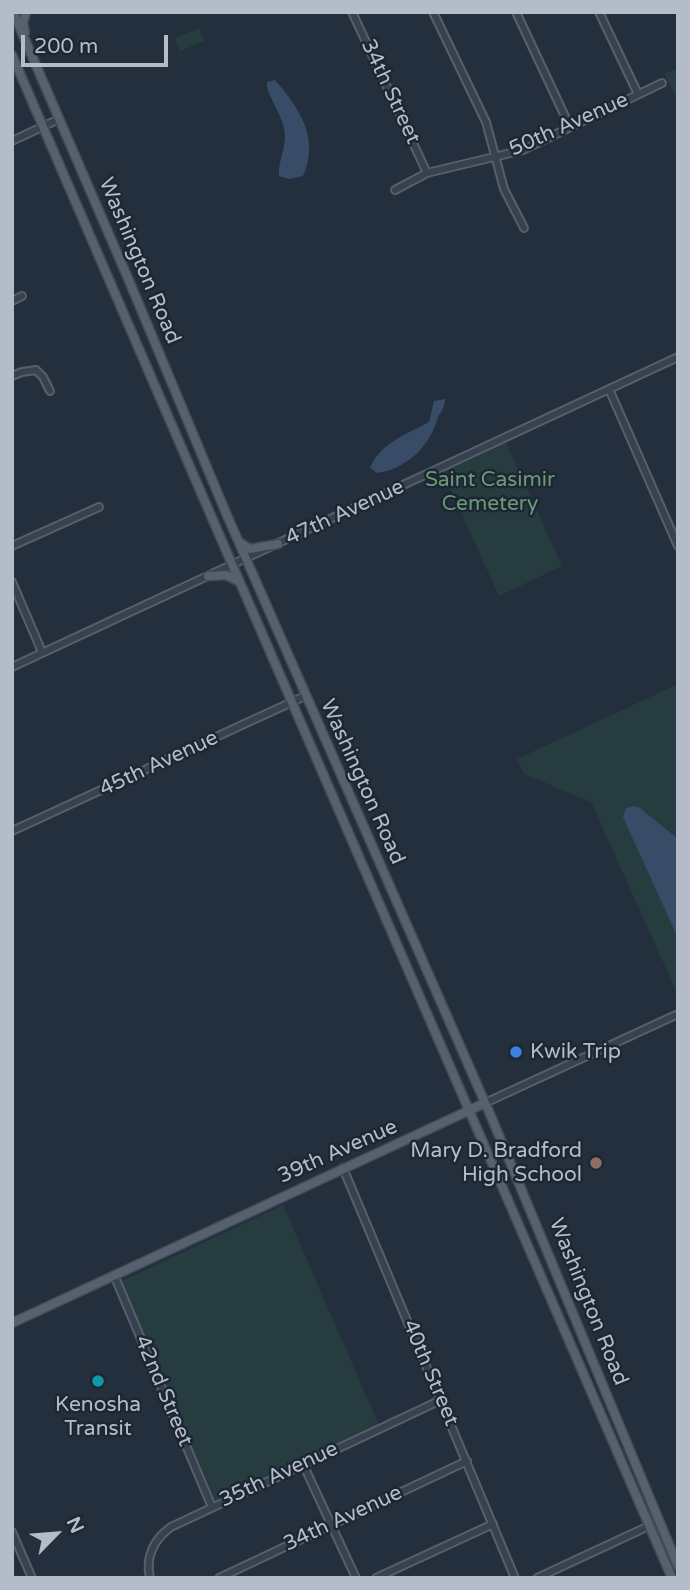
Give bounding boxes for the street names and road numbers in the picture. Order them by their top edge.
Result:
street label: 34th Street [355,36,425,148]
street label: 50th Avenue [505,87,633,163]
street label: Washington Road [93,174,185,348]
street label: 47th Avenue [282,475,408,551]
street label: Washington Road [314,696,410,868]
street label: 45th Avenue [96,726,222,802]
street label: 39th Avenue [274,1114,402,1190]
street label: Washington Road [543,1215,633,1389]
street label: 40th Street [396,1316,464,1430]
street label: 42nd Street [128,1332,198,1450]
street label: 35th Avenue [216,1437,342,1513]
street label: 34th Avenue [280,1481,406,1557]

